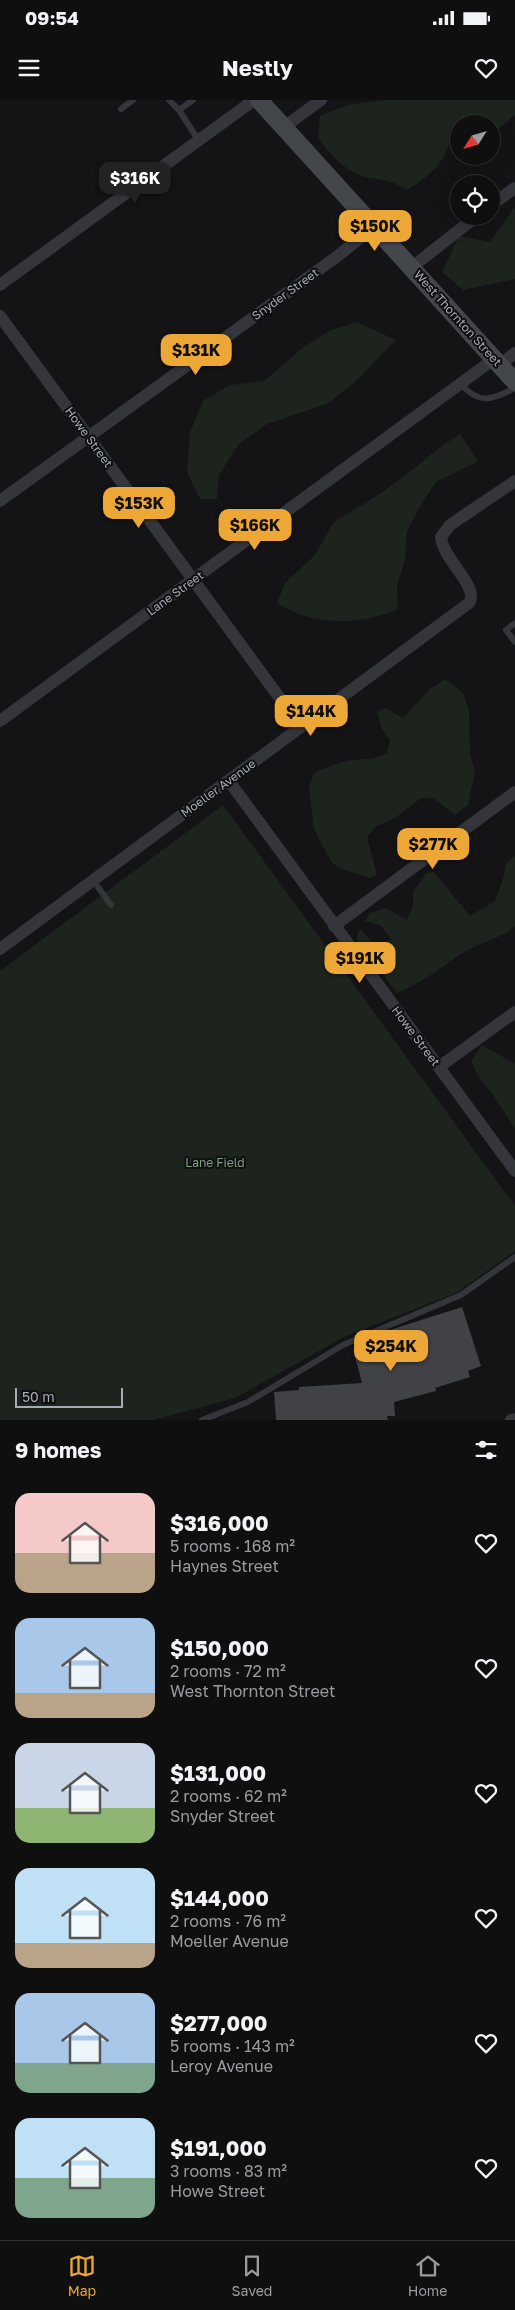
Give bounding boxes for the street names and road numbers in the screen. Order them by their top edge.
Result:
street label: Snyder Street [249,265,321,323]
street label: West Thornton Street [411,267,505,369]
street label: Howe Street [62,404,116,470]
street label: Lane Street [144,567,207,619]
street label: Moeller Avenue [178,756,258,820]
street label: Howe Street [389,1003,444,1069]

